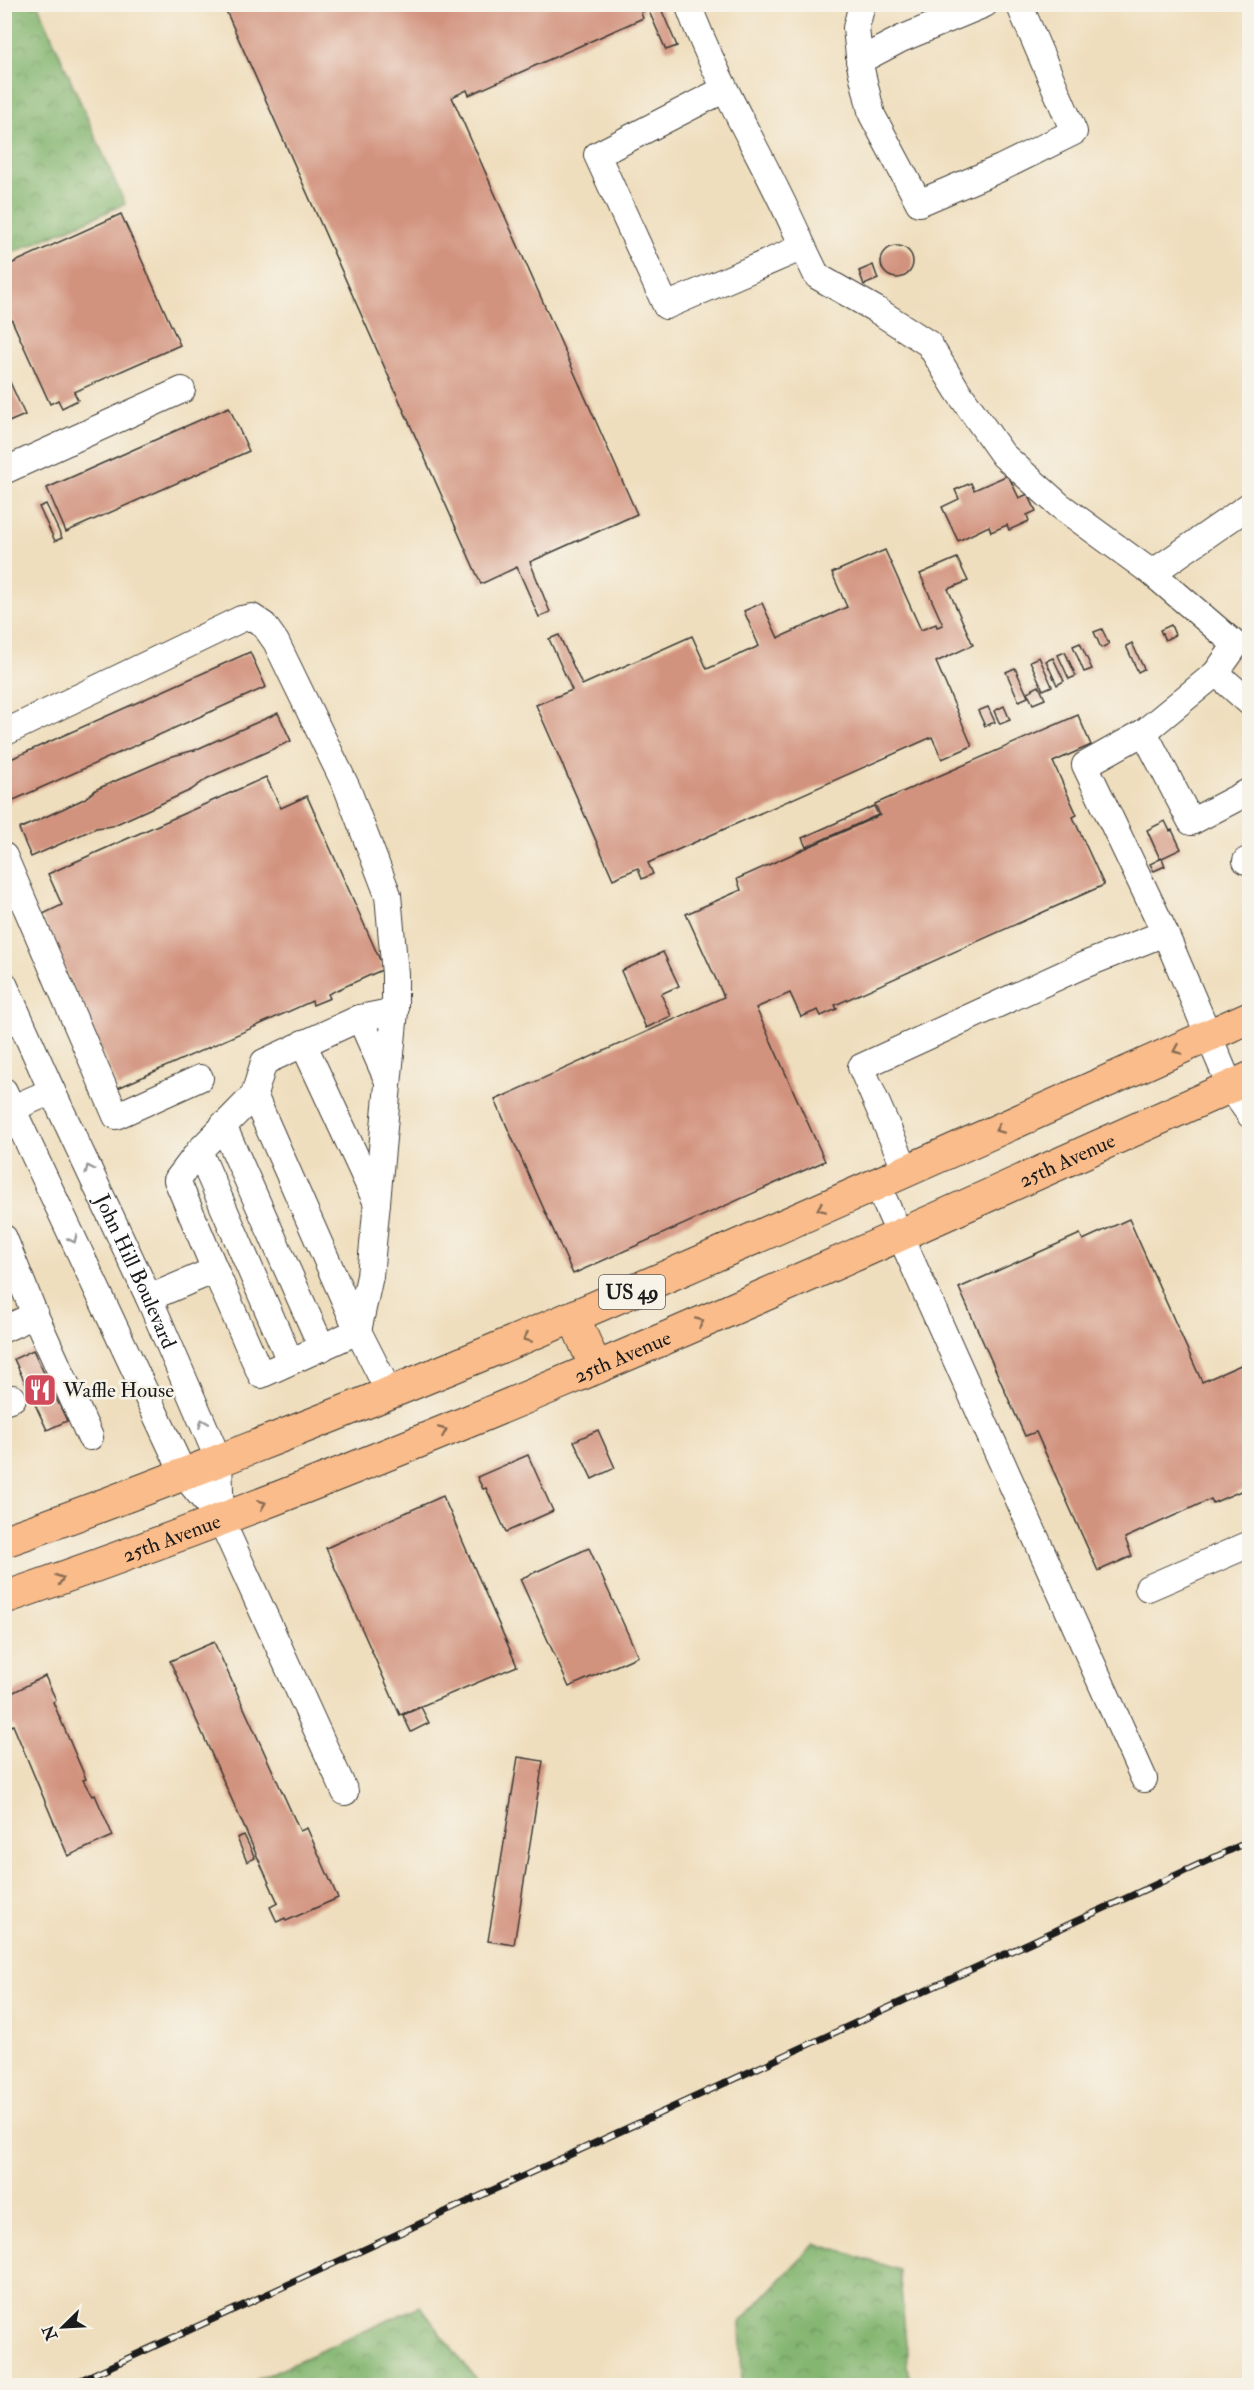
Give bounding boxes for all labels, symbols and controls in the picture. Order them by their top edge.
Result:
one-way arrow [1172,1042,1183,1054]
one-way arrow [994,1122,1005,1134]
street label: 25th Avenue [1014,1127,1120,1194]
one-way arrow [84,1164,96,1175]
street label: John Hill Boulevard [88,1189,183,1353]
one-way arrow [816,1201,827,1213]
one-way arrow [66,1232,78,1243]
road number: US 49 [599,1275,665,1309]
one-way arrow [693,1317,704,1329]
street label: 25th Avenue [570,1324,675,1389]
one-way arrow [522,1331,533,1343]
restaurant icon: Waffle House [22,1372,58,1408]
place label: Waffle House [62,1377,174,1404]
one-way arrow [198,1419,210,1430]
one-way arrow [437,1427,448,1439]
one-way arrow [256,1499,267,1511]
street label: 25th Avenue [119,1507,225,1569]
one-way arrow [54,1574,65,1587]
north arrow [33,2297,93,2357]
text: N [38,2321,63,2344]

